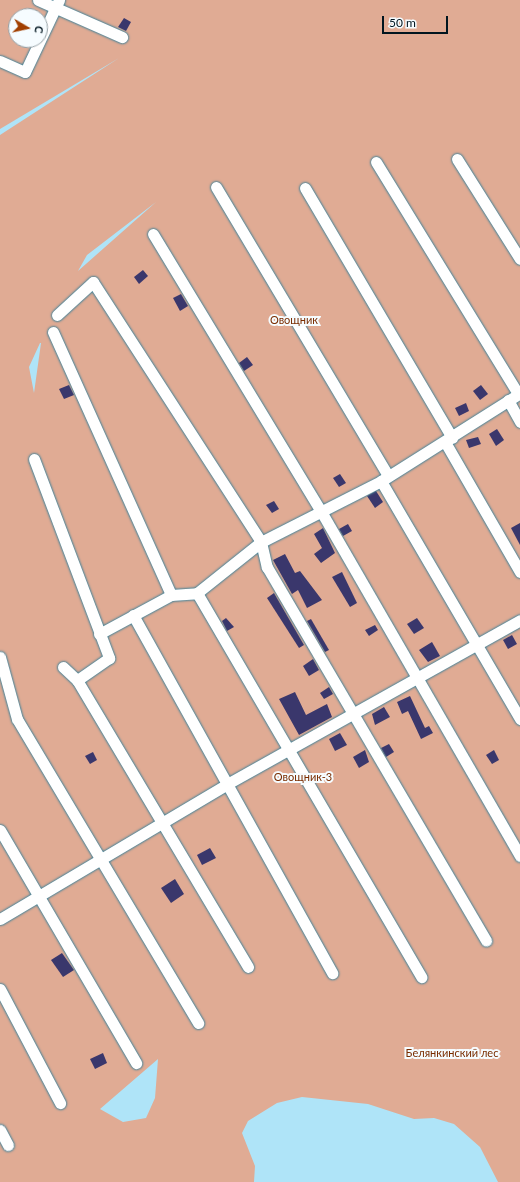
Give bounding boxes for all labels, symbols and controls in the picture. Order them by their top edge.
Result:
north arrow [8,8,48,48]
scale bar [384,8,450,34]
text: 50 m [389,15,416,30]
text: С [32,25,46,34]
park label: Овощник [270,313,318,327]
park label: Овощник-3 [274,770,332,784]
park label: Белянкинский лес [406,1046,498,1060]

